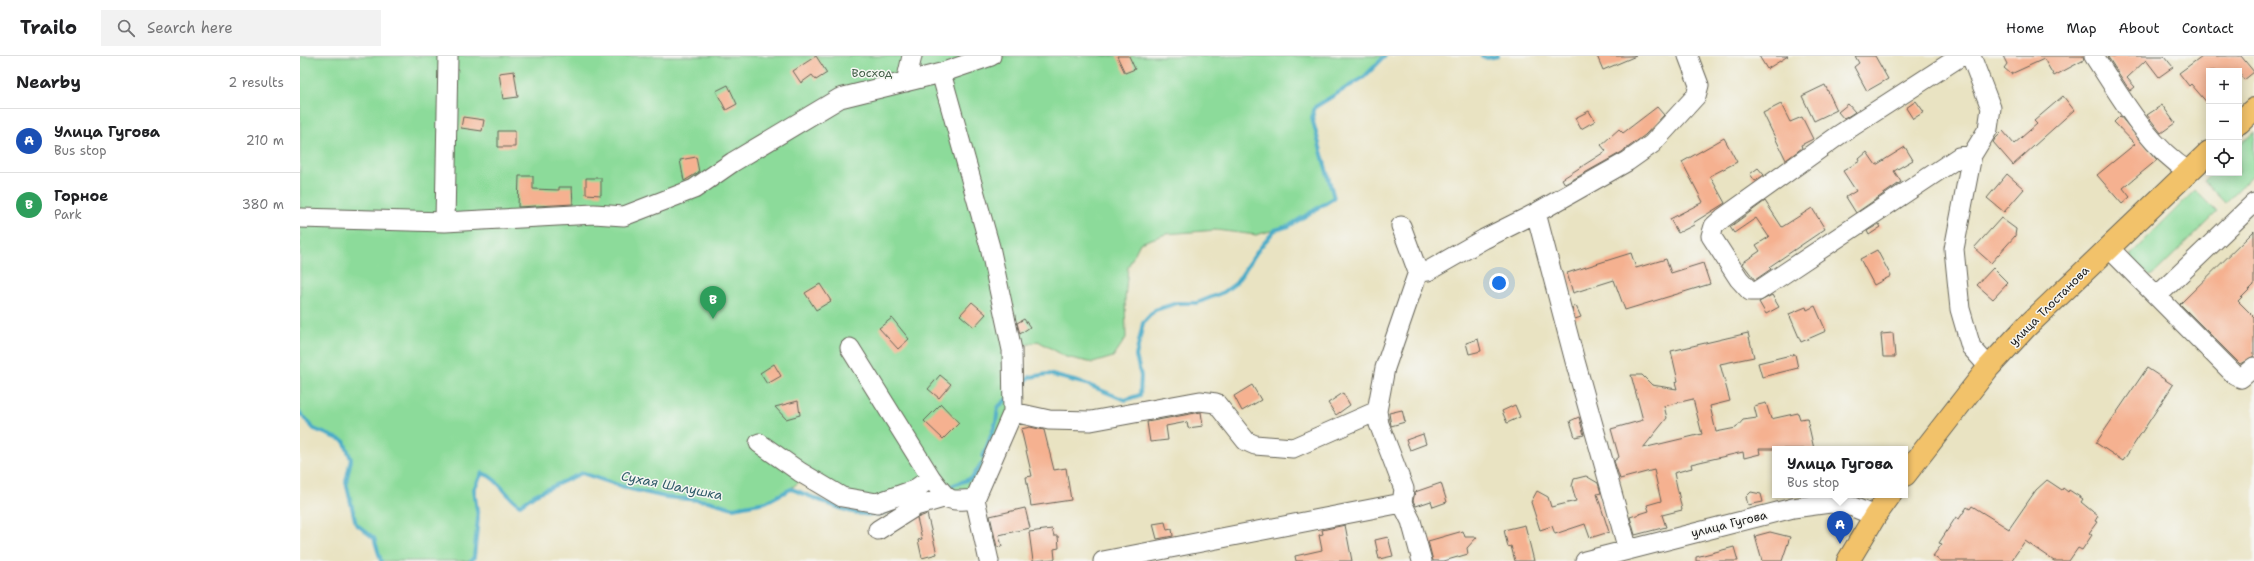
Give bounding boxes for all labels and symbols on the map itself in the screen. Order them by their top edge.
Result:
park label: Восход [852,65,893,81]
street label: улица Тлостанова [2005,262,2093,350]
your location [1489,273,1509,293]
pin: B [700,286,726,319]
water label: Сухая Шалушка [620,467,724,504]
street label: улица Гугова [1689,507,1769,541]
pin: A [1827,511,1853,544]

